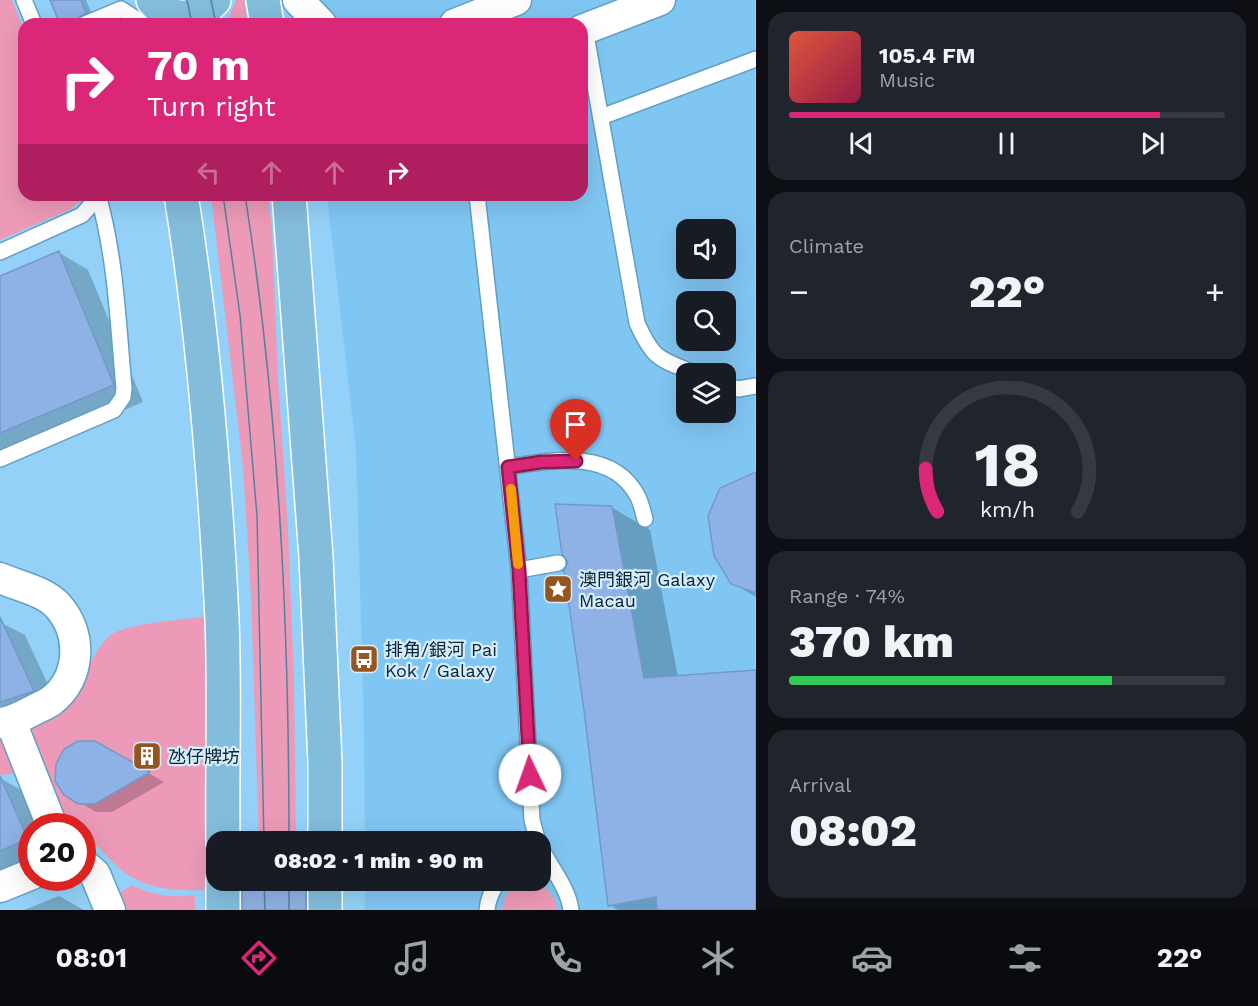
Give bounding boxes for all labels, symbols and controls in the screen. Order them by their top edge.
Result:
text: 70 m [147,41,250,90]
icon: right [48,42,126,120]
text: 105.4 FM [879,43,976,68]
text: Music [879,68,935,92]
text: Turn right [147,91,276,123]
icon: previous [845,127,878,160]
icon: pause [990,127,1023,160]
icon: next [1136,127,1169,160]
icon: left [192,156,225,189]
icon: ahead [255,156,288,189]
icon: ahead [318,156,351,189]
icon: right [381,156,414,189]
map controls [676,219,736,423]
button: sound [676,219,736,279]
text: Climate [789,234,864,258]
text: 22° [969,265,1045,318]
text: − [789,272,809,311]
text: + [1205,272,1225,311]
button: search [676,291,736,351]
button: layers [676,363,736,423]
pin [550,399,601,461]
icon: arrive [559,408,592,441]
text: 18 [974,428,1040,501]
text: km/h [979,497,1035,522]
place label: 澳門銀河 Galaxy Macau [579,569,716,611]
place icon: 澳門銀河 Galaxy Macau [542,573,574,605]
text: Range · 74% [789,584,905,608]
text: 370 km [789,615,954,668]
place label: 排角/銀河 Pai Kok / Galaxy [385,639,497,681]
bus stop icon: 排角/銀河 Pai Kok / Galaxy [348,643,380,675]
building icon: 氹仔牌坊 [131,740,163,772]
position arrow [498,743,562,807]
place label: 氹仔牌坊 [168,746,240,767]
text: Arrival [789,773,851,797]
text: 08:02 [789,804,917,857]
speed limit sign: 20 [18,813,96,891]
text: 08:02 · 1 min · 90 m [274,848,483,873]
icon: directions [238,937,280,979]
icon: music [391,937,433,979]
icon: phone [544,937,586,979]
icon: climate [697,937,739,979]
icon: car [851,937,893,979]
icon: filters [1004,937,1046,979]
text: 08:01 [56,942,127,974]
text: 22° [1157,942,1202,974]

